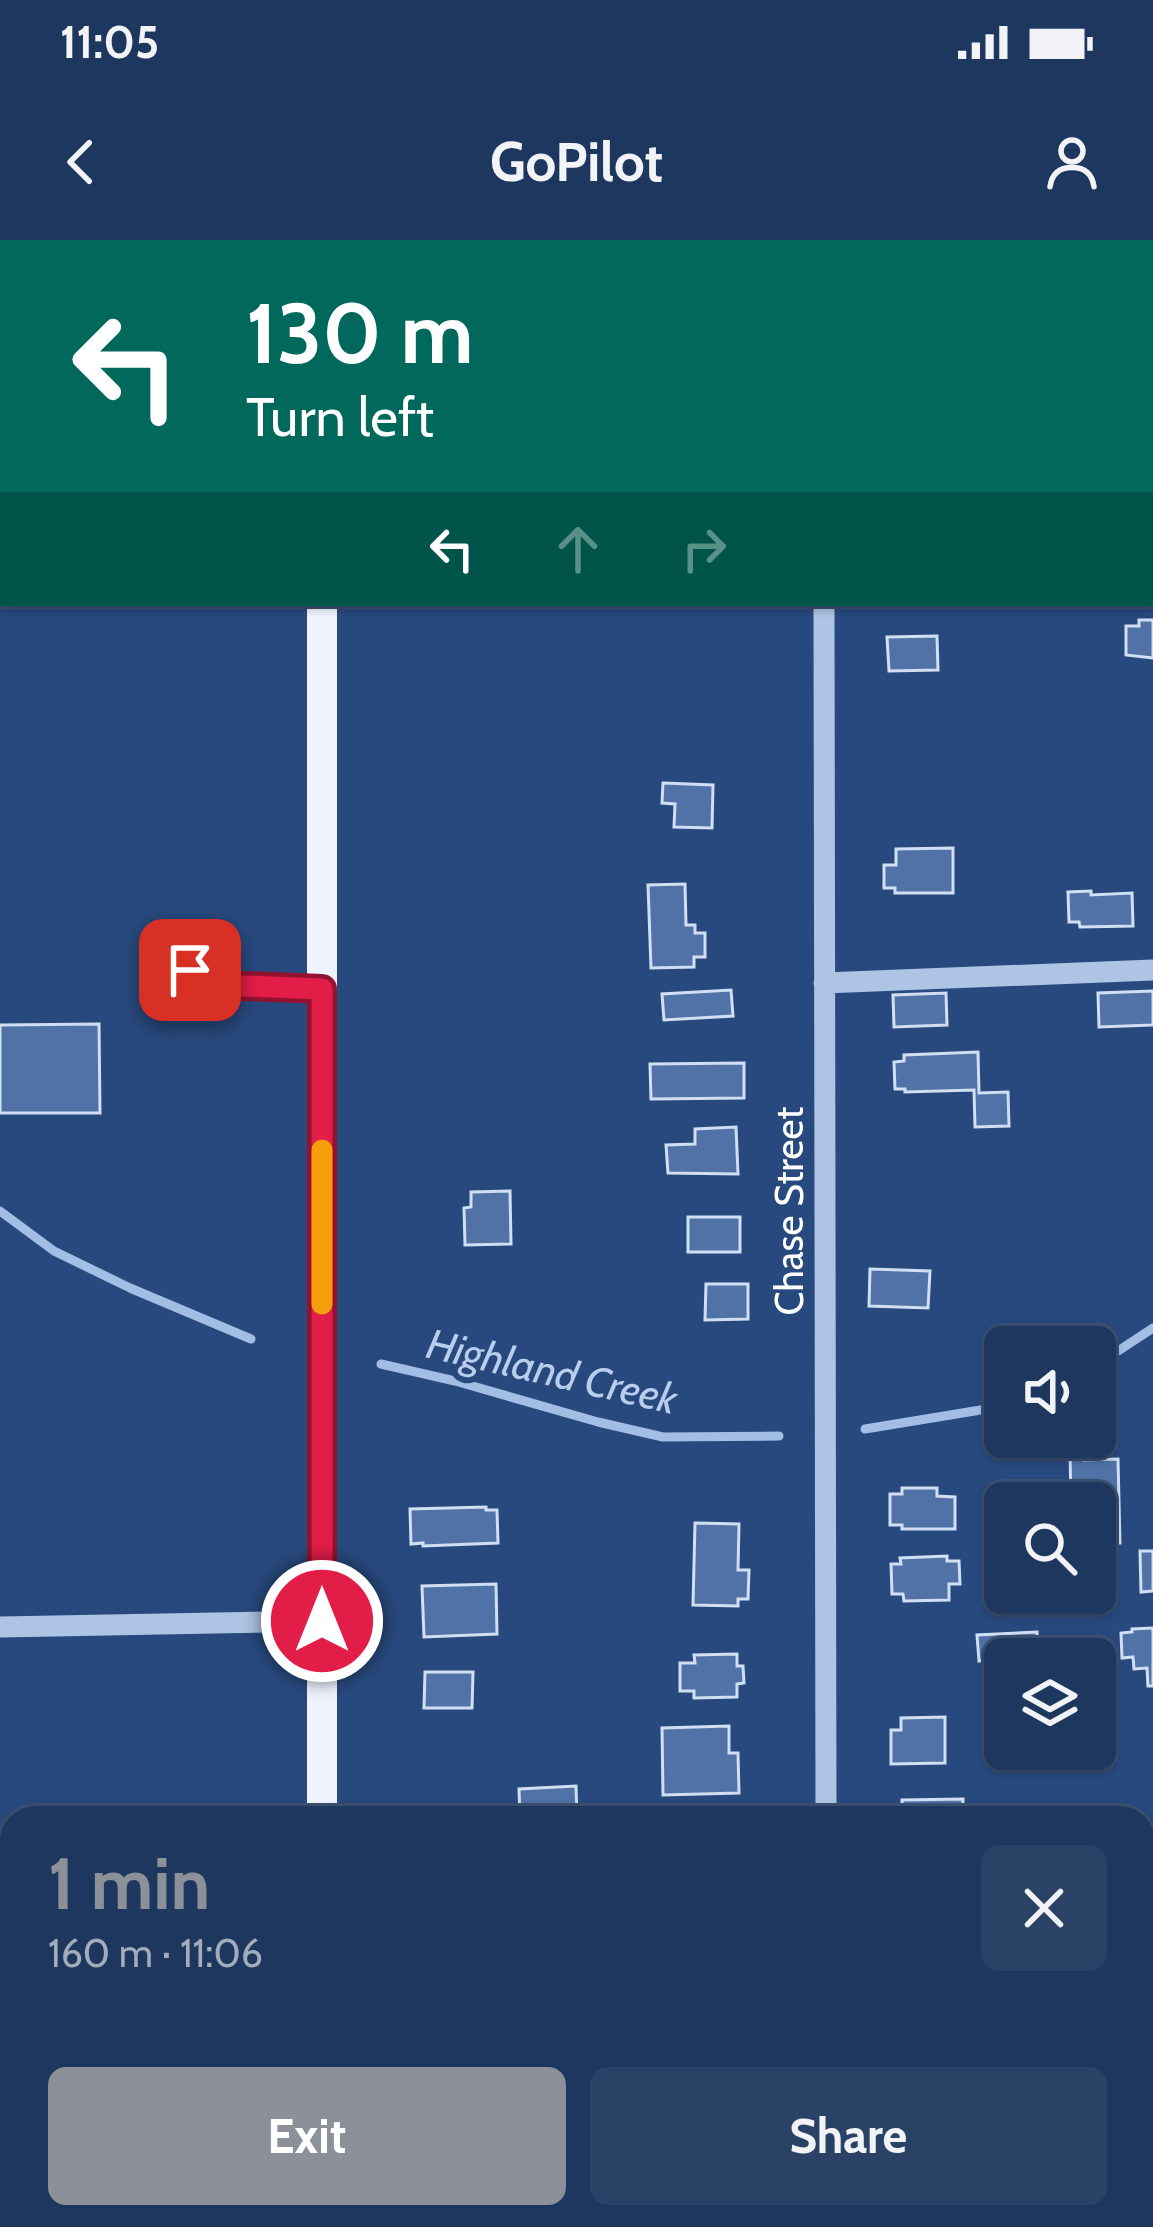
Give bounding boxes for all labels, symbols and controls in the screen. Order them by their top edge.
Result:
text: 11:05 [60,15,159,69]
icon: back [48,129,114,195]
text: GoPilot [490,129,663,195]
icon: person [1039,129,1105,195]
text: 130 m [246,282,473,384]
icon: left [48,288,204,444]
text: Turn left [246,384,434,450]
icon: left [419,516,485,582]
icon: ahead [545,516,611,582]
icon: right [671,516,737,582]
pin [139,919,241,1021]
icon: arrive [157,937,223,1003]
street label: Chase Street [765,1106,813,1316]
water label: Highland Creek [422,1317,683,1425]
map controls [984,1326,1116,1770]
button: sound [984,1326,1116,1458]
button: search [984,1482,1116,1614]
position arrow [259,1558,385,1684]
button: layers [984,1638,1116,1770]
text: 1 min [48,1840,210,1927]
button: close [981,1845,1107,1971]
text: 160 m · 11:06 [48,1929,263,1977]
button: Exit [48,2067,566,2205]
button: Share [590,2067,1107,2205]

